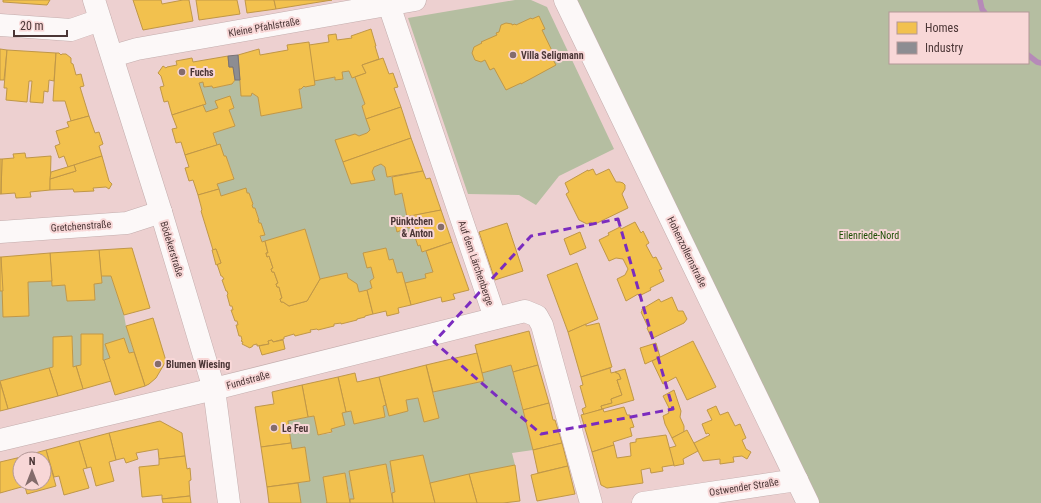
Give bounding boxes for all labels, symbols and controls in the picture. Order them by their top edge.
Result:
scale bar [14,12,67,38]
legend [889,12,1029,64]
street label: Kleine Pfahlstraße [227,15,301,39]
text: 20 m [20,19,44,33]
text: Homes [925,21,959,35]
text: Industry [925,41,963,55]
marker: Villa Seligmann [508,50,518,60]
place label: Villa Seligmann [521,50,584,61]
marker: Fuchs [177,67,187,77]
place label: Fuchs [190,67,214,78]
street label: Hohenzollernstraße [665,215,709,289]
place label: Pünktchen & Anton [390,216,433,239]
street label: Gretchenstraße [50,218,112,234]
street label: Auf dem Lärchenberge [456,219,496,307]
street label: Bödekerstraße [158,220,186,278]
marker: Pünktchen & Anton [436,222,446,232]
park label: Eilenriede-Nord [839,230,899,241]
marker: Blumen Wiesing [153,359,163,369]
place label: Blumen Wiesing [166,359,230,370]
street label: Fundstraße [225,369,271,391]
marker: Le Feu [269,423,279,433]
place label: Le Feu [282,423,308,434]
north arrow [12,451,52,491]
text: N [29,455,36,468]
street label: Ostwender Straße [708,476,780,498]

